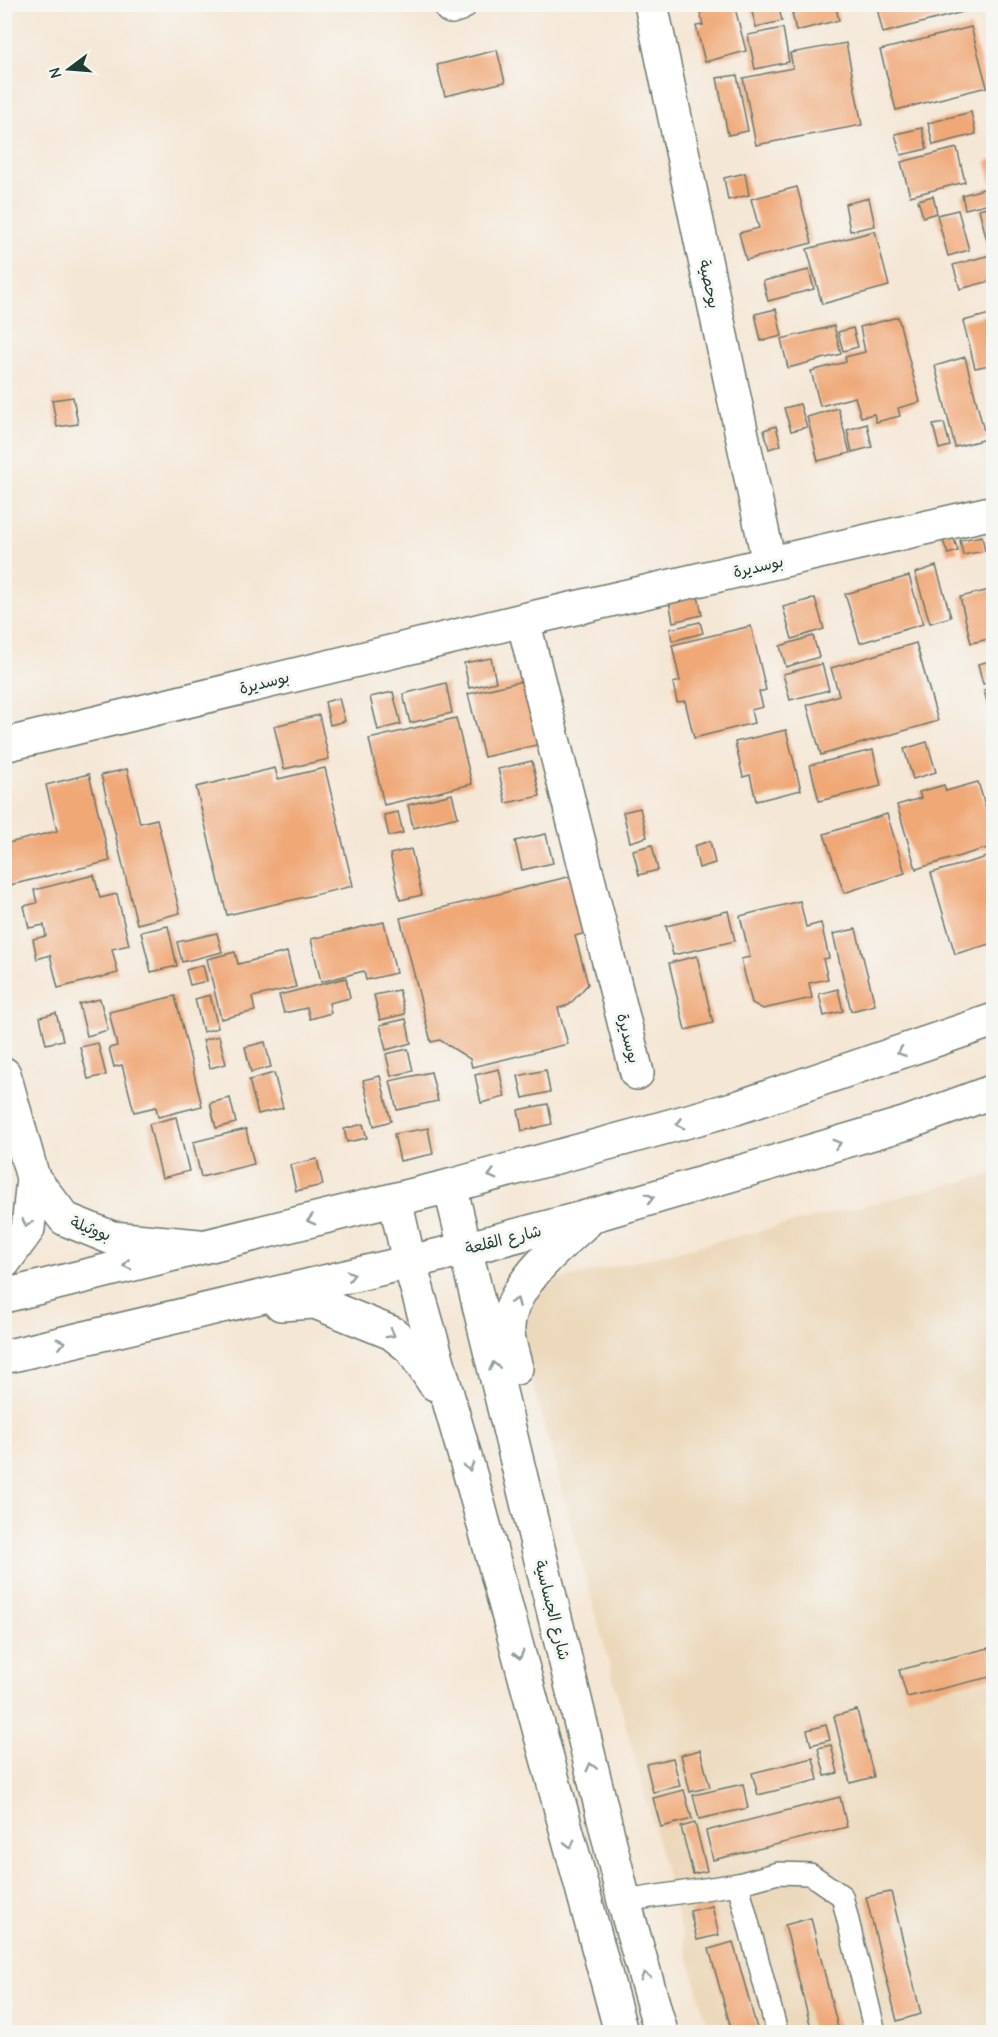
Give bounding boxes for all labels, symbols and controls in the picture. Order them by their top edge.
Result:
north arrow [39,39,99,99]
text: N [45,65,66,80]
street label: بوحصية [694,258,723,310]
street label: بوسديرة [731,552,785,582]
street label: بوسديرة [237,668,291,699]
street label: بوسديرة [612,1011,643,1065]
one-way arrow [896,1045,907,1058]
one-way arrow [675,1116,685,1129]
one-way arrow [832,1138,842,1151]
one-way arrow [487,1168,498,1180]
one-way arrow [645,1193,655,1206]
street label: بووثيلة [67,1213,113,1246]
one-way arrow [307,1213,317,1226]
one-way arrow [22,1218,35,1228]
street label: شارع القلعة [463,1222,544,1260]
one-way arrow [122,1258,132,1271]
one-way arrow [346,1270,356,1283]
one-way arrow [509,1297,521,1308]
one-way arrow [385,1327,395,1338]
one-way arrow [56,1337,66,1350]
one-way arrow [488,1362,501,1372]
one-way arrow [461,1462,474,1472]
street label: شارع الجساسية [529,1558,573,1663]
one-way arrow [512,1649,524,1660]
one-way arrow [586,1762,599,1772]
one-way arrow [562,1839,575,1849]
one-way arrow [640,1971,652,1982]

